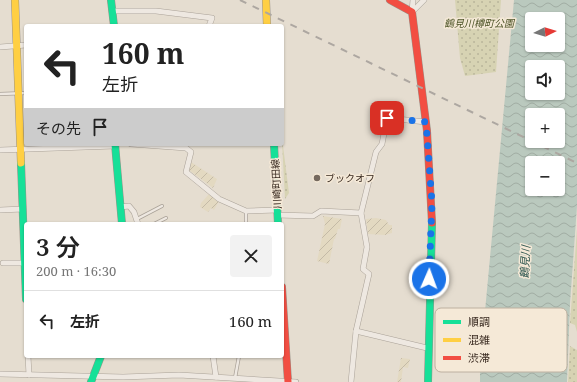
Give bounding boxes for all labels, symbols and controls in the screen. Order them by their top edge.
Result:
north arrow [525,12,565,52]
map controls [525,12,565,196]
park label: 鶴見川樽町公園 [444,16,516,30]
text: 160 m [102,34,184,72]
icon: left [36,40,88,92]
button: sound [525,60,565,100]
text: 左折 [102,72,138,96]
pin [370,101,404,135]
icon: arrive [376,107,398,129]
button: + [525,108,565,148]
icon: arrive [89,116,111,138]
text: その先 [36,118,81,138]
button: − [525,156,565,196]
street label: 川崎町田線 [268,159,284,209]
place label: ブックオフ [325,171,375,185]
marker: ブックオフ [312,173,322,183]
text: 3 分 [36,230,80,263]
button: close [230,235,272,277]
water label: 鶴見川 [516,244,533,279]
position arrow [408,258,450,300]
text: 200 m · 16:30 [36,262,116,280]
legend [435,308,567,372]
icon: left [36,310,58,332]
text: 左折 [70,311,100,331]
text: 160 m [229,311,272,331]
text: 順調 [468,314,490,329]
text: 混雑 [468,332,490,347]
text: 渋滞 [468,350,490,365]

